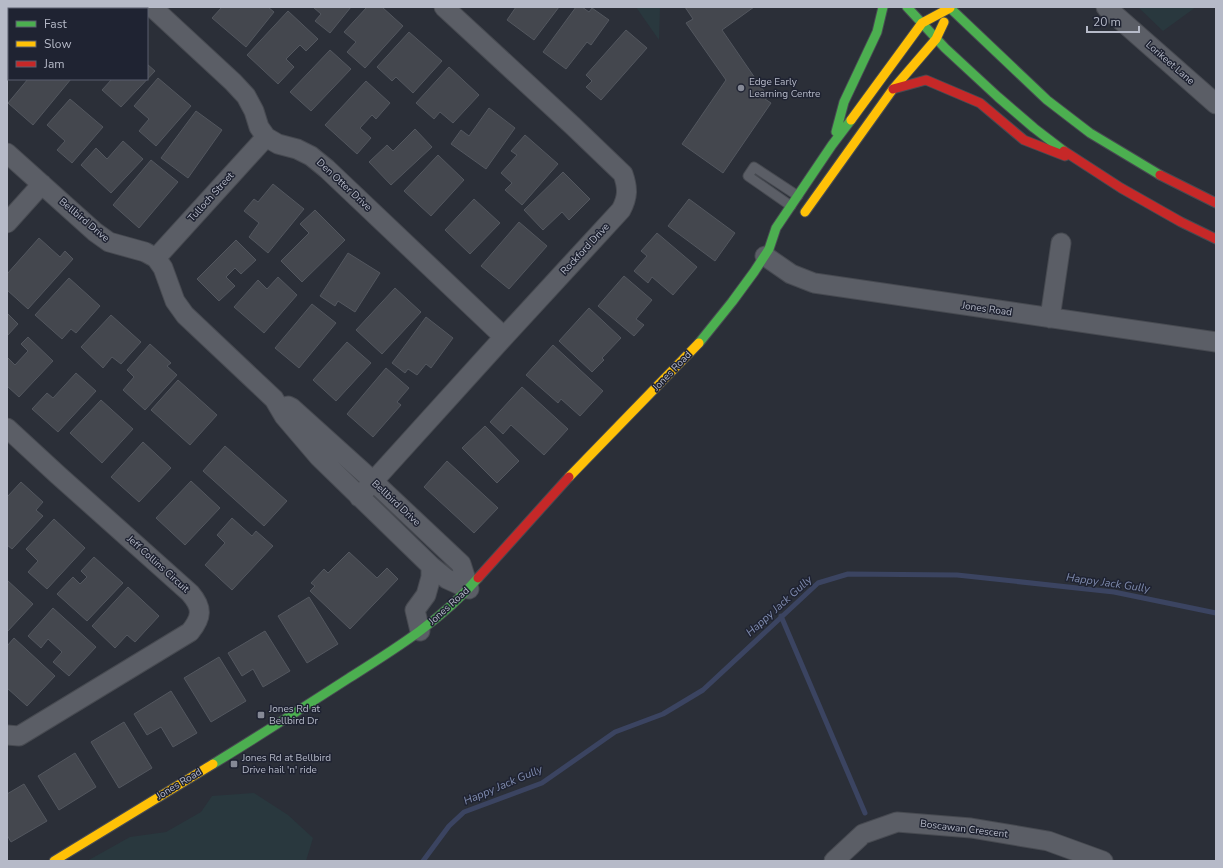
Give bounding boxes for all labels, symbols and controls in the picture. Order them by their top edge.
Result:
legend [8,8,148,80]
scale bar [1087,8,1139,34]
text: 20 m [1093,14,1121,30]
text: Fast [44,16,67,32]
text: Slow [44,36,72,52]
street label: Lorikeet Lane [1143,38,1197,88]
text: Jam [43,56,65,72]
place label: Edge Early Learning Centre [749,75,820,101]
marker: Edge Early Learning Centre [736,83,746,93]
street label: Den Otter Drive [313,156,375,214]
street label: Tulloch Street [185,169,237,225]
street label: Bellbird Drive [56,195,112,245]
street label: Rockford Drive [557,220,613,278]
street label: Jones Road [960,298,1013,319]
street label: Jones Road [649,348,695,395]
street label: Bellbird Drive [369,477,423,529]
street label: Jeff Collins Circuit [123,532,193,596]
water label: Happy Jack Gully [1065,570,1151,596]
water label: Happy Jack Gully [743,572,816,640]
street label: Jones Road [425,584,473,629]
place label: Jones Rd at Bellbird Dr [268,702,320,728]
marker: Jones Rd at Bellbird Dr [256,710,266,720]
place label: Jones Rd at Bellbird Drive hail 'n' ride [241,751,331,777]
marker: Jones Rd at Bellbird Drive hail 'n' ride [229,759,239,769]
water label: Happy Jack Gully [461,761,545,808]
street label: Jones Road [153,765,204,804]
street label: Boscawan Crescent [919,817,1009,841]

